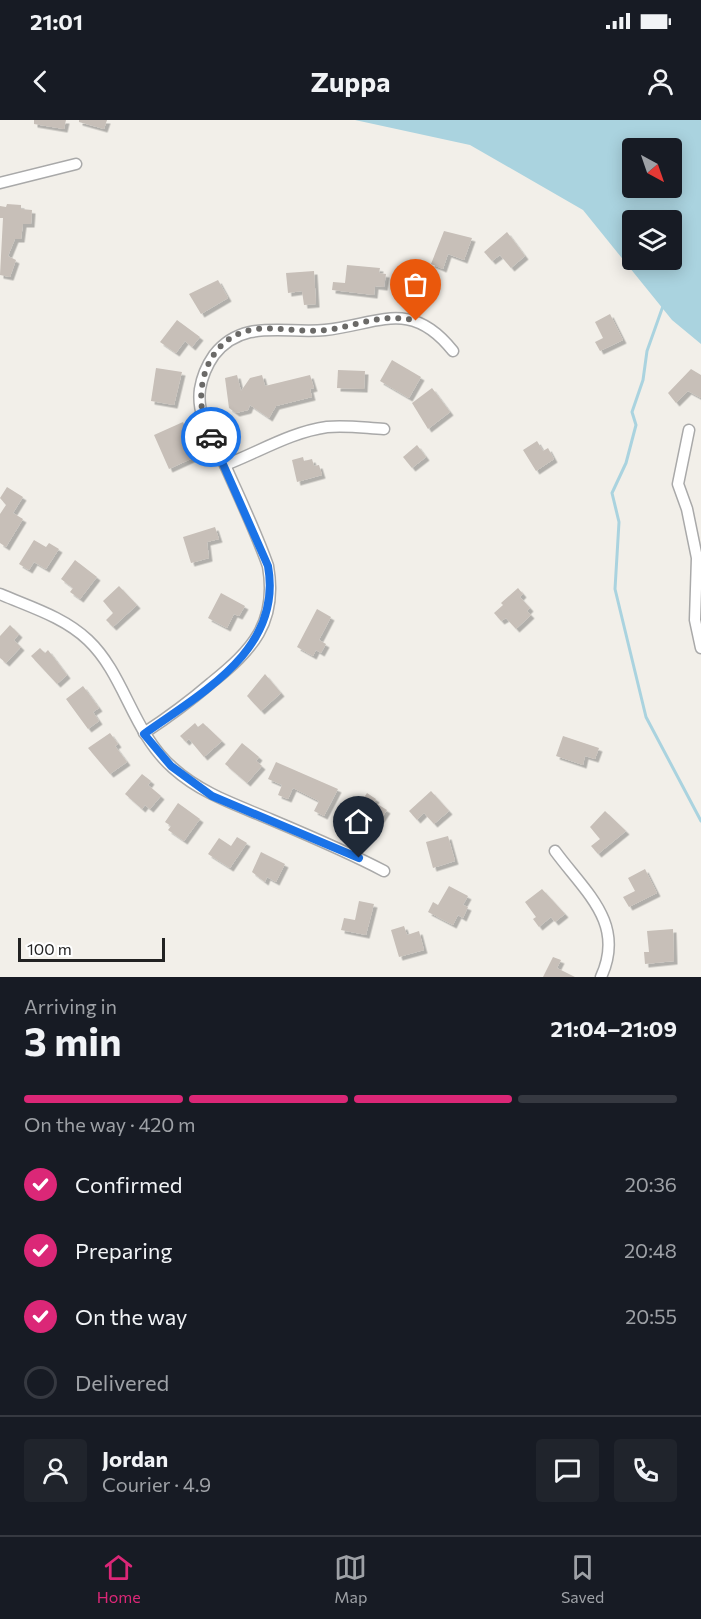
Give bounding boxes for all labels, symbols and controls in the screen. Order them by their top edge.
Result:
text: 21:01 [30,8,83,35]
icon: back [24,65,57,98]
text: Zuppa [310,65,391,98]
icon: person [644,65,677,98]
north arrow [622,138,682,198]
map controls [622,138,682,270]
button: layers [622,210,682,270]
pin [390,259,441,321]
icon: bag [399,268,432,301]
courier [181,407,241,467]
icon: car [195,421,228,454]
pin [333,796,384,858]
icon: home [342,805,375,838]
scale bar [18,935,165,962]
text: 100 m [27,939,72,958]
text: Arriving in [24,994,117,1018]
text: 21:04–21:09 [551,1015,677,1042]
text: 3 min [24,1016,122,1064]
text: On the way · 420 m [24,1112,196,1136]
icon: check [24,1168,57,1201]
text: Confirmed [75,1171,182,1198]
text: 20:36 [625,1172,677,1196]
icon: check [24,1234,57,1267]
text: Preparing [75,1237,172,1264]
text: 20:48 [624,1238,677,1262]
icon: check [24,1300,57,1333]
text: On the way [75,1303,187,1330]
text: 20:55 [625,1304,677,1328]
text: Delivered [75,1369,169,1396]
button: person [24,1439,87,1502]
button: chat [536,1439,599,1502]
button: phone [614,1439,677,1502]
text: Jordan [102,1445,168,1472]
text: Courier · 4.9 [102,1472,211,1496]
tab: Home [97,1551,141,1606]
tab: Map [334,1551,367,1606]
tab: Saved [561,1551,604,1606]

